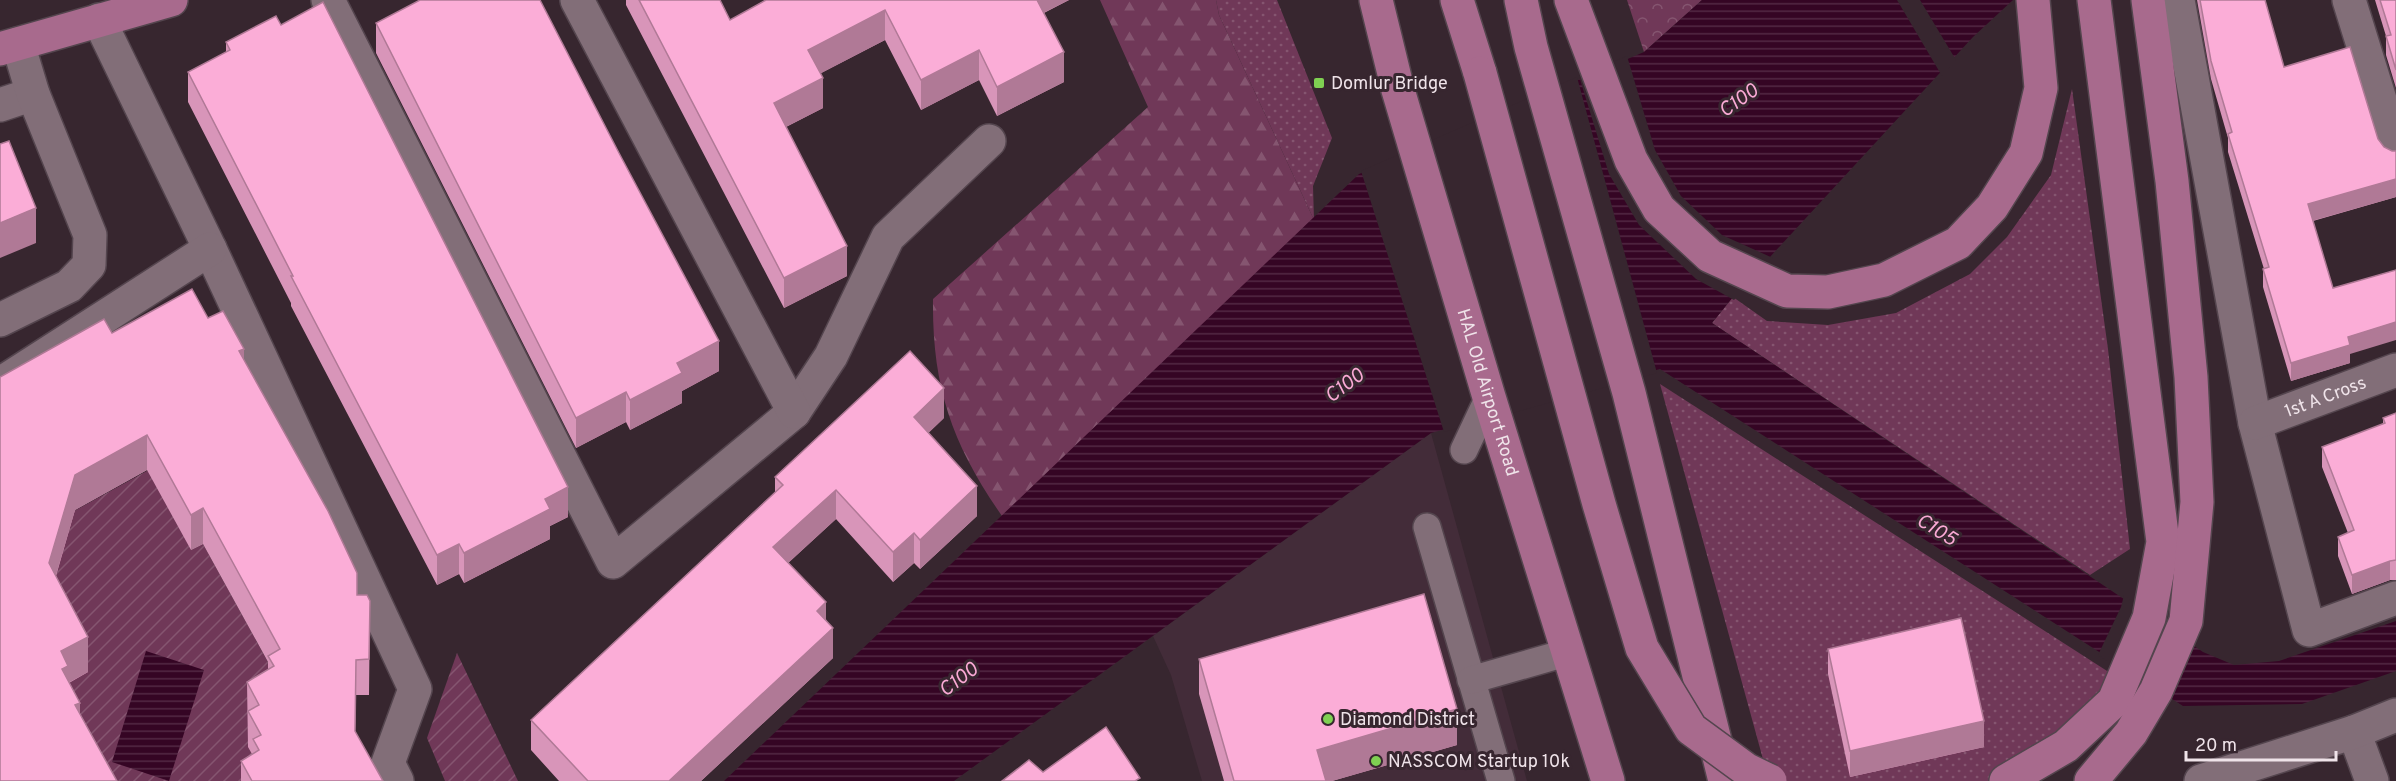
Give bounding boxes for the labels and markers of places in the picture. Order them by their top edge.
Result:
place label: Domlur Bridge [1331,73,1448,96]
marker: Domlur Bridge [1312,76,1326,90]
place label: Diamond District [1340,709,1475,732]
marker: Diamond District [1321,712,1335,726]
place label: NASSCOM Startup 10k [1388,751,1570,774]
marker: NASSCOM Startup 10k [1369,754,1383,768]

